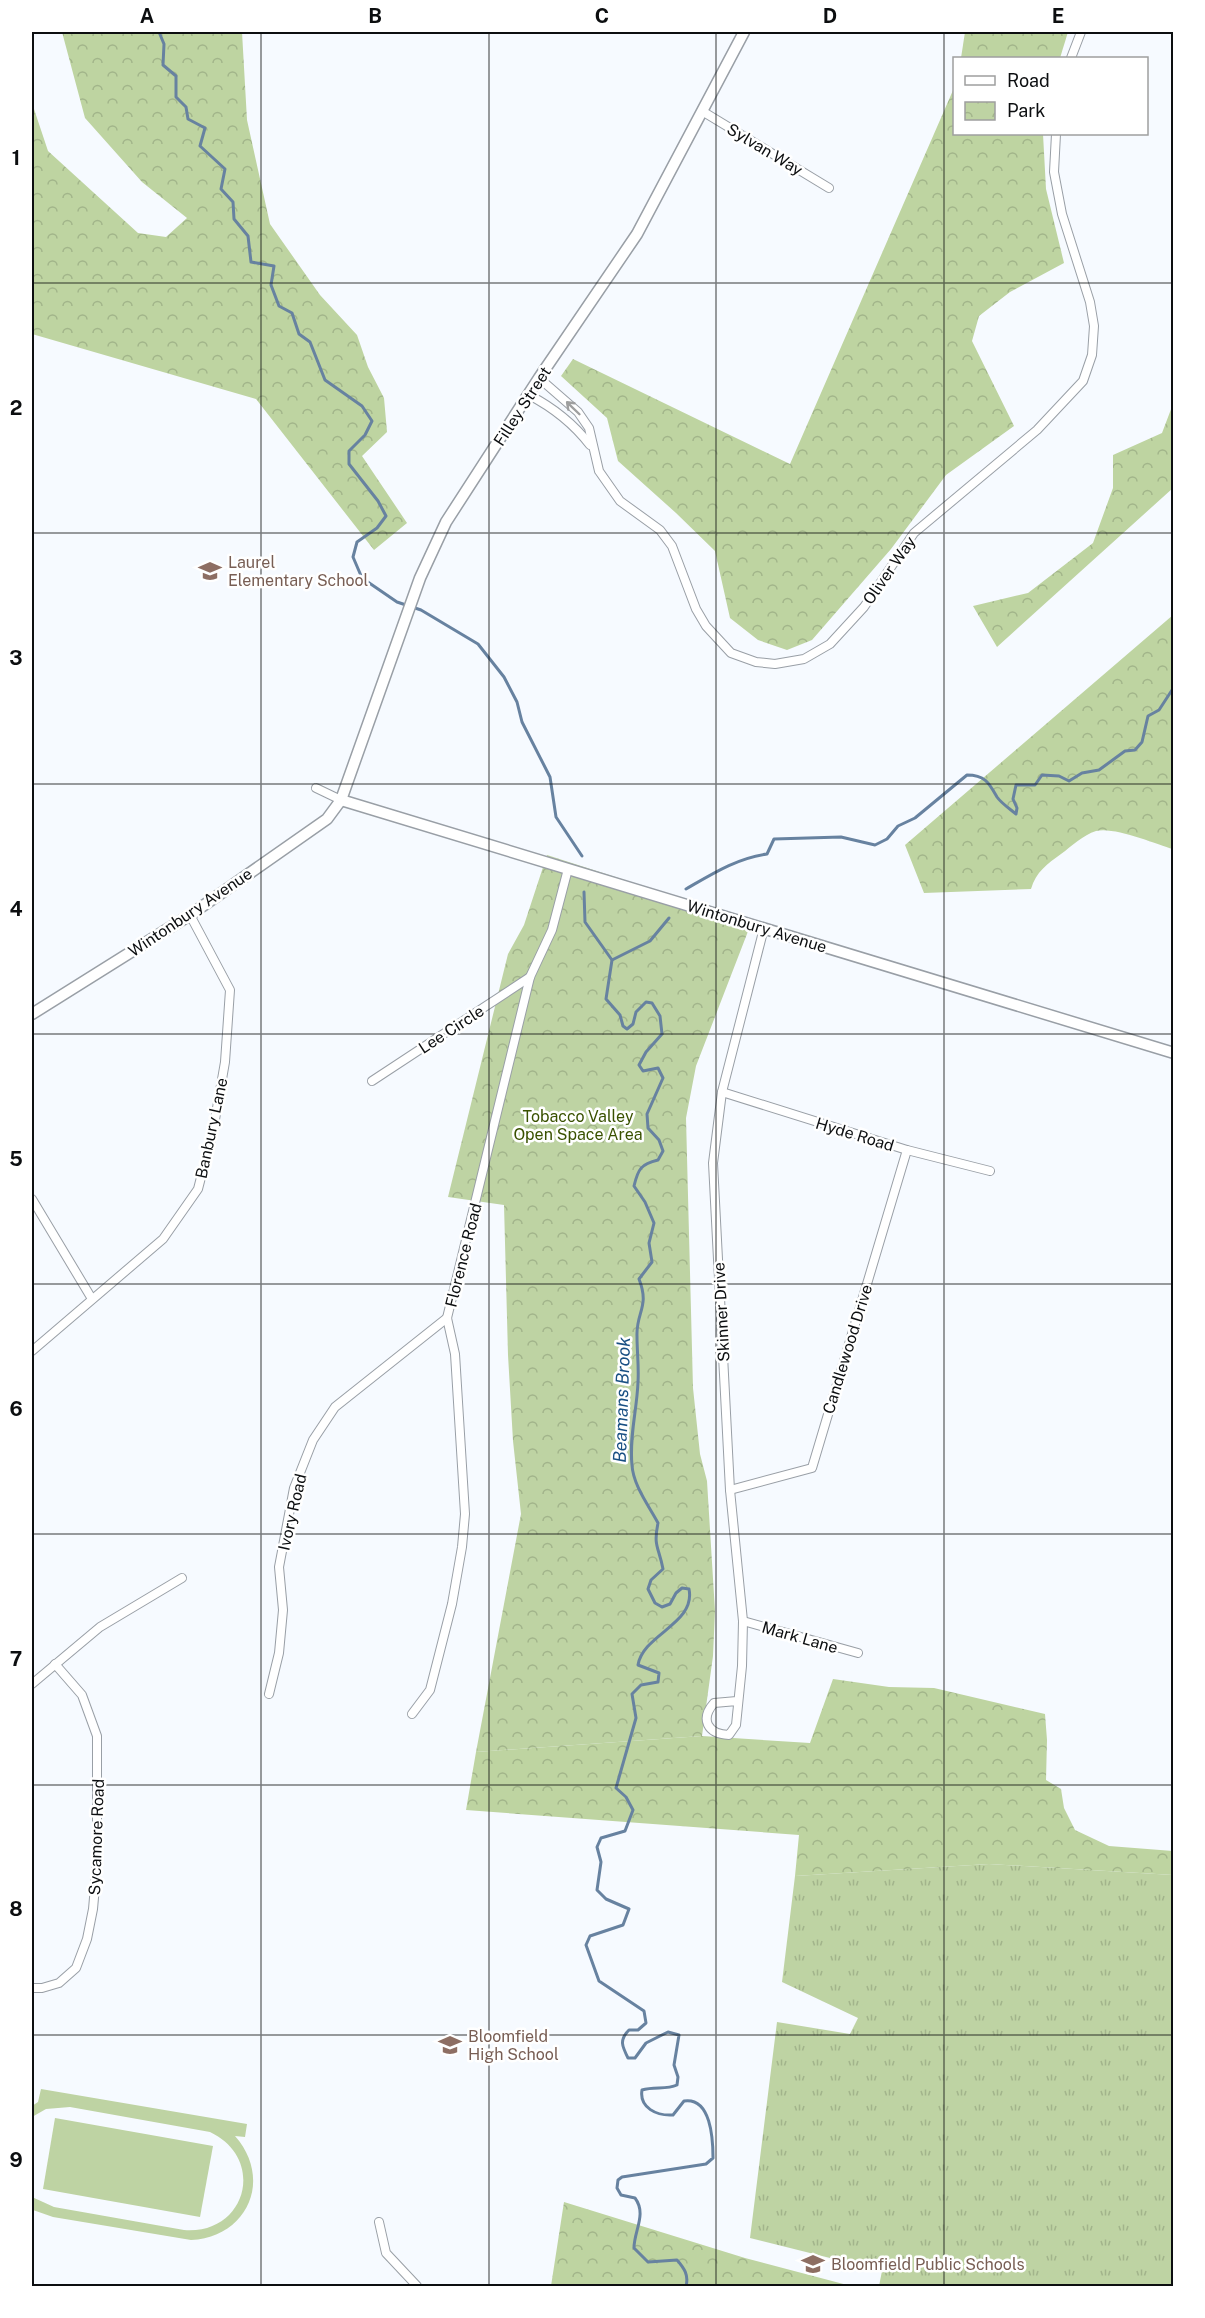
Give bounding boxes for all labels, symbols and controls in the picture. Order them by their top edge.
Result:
text: A [140,4,154,28]
text: B [368,4,382,28]
text: C [595,4,609,28]
text: D [823,4,837,28]
text: E [1052,4,1064,28]
legend [953,57,1148,135]
text: Road [1007,70,1050,91]
text: Park [1007,100,1045,121]
street label: Sylvan Way [723,119,806,180]
text: 1 [12,146,20,170]
street label: Filley Street [490,363,555,449]
text: 2 [10,396,22,420]
one-way arrow [565,401,580,416]
street label: Oliver Way [859,532,920,608]
place label: Laurel Elementary School [228,553,369,590]
school or university icon: Laurel Elementary School [197,558,223,584]
text: 3 [9,646,23,670]
street label: Wintonbury Avenue [125,864,256,961]
street label: Wintonbury Avenue [685,896,829,957]
text: 4 [9,897,23,921]
street label: Lee Circle [415,1001,488,1058]
street label: Banbury Lane [192,1076,231,1180]
park label: Tobacco Valley Open Space Area [513,1107,643,1144]
street label: Hyde Road [813,1114,896,1155]
text: 5 [9,1147,23,1171]
street label: Florence Road [441,1201,486,1309]
street label: Skinner Drive [709,1262,734,1362]
street label: Candlewood Drive [819,1282,876,1416]
water label: Beamans Brook [609,1336,634,1463]
text: 6 [9,1397,23,1421]
street label: Ivory Road [274,1472,311,1552]
street label: Mark Lane [760,1618,840,1657]
text: 7 [10,1647,22,1671]
street label: Sycamore Road [85,1779,108,1896]
text: 8 [9,1897,23,1921]
place label: Bloomfield High School [468,2027,559,2064]
school or university icon: Bloomfield High School [437,2032,463,2058]
text: 9 [9,2148,23,2172]
school or university icon: Bloomfield Public Schools [800,2251,826,2277]
place label: Bloomfield Public Schools [831,2255,1025,2274]

